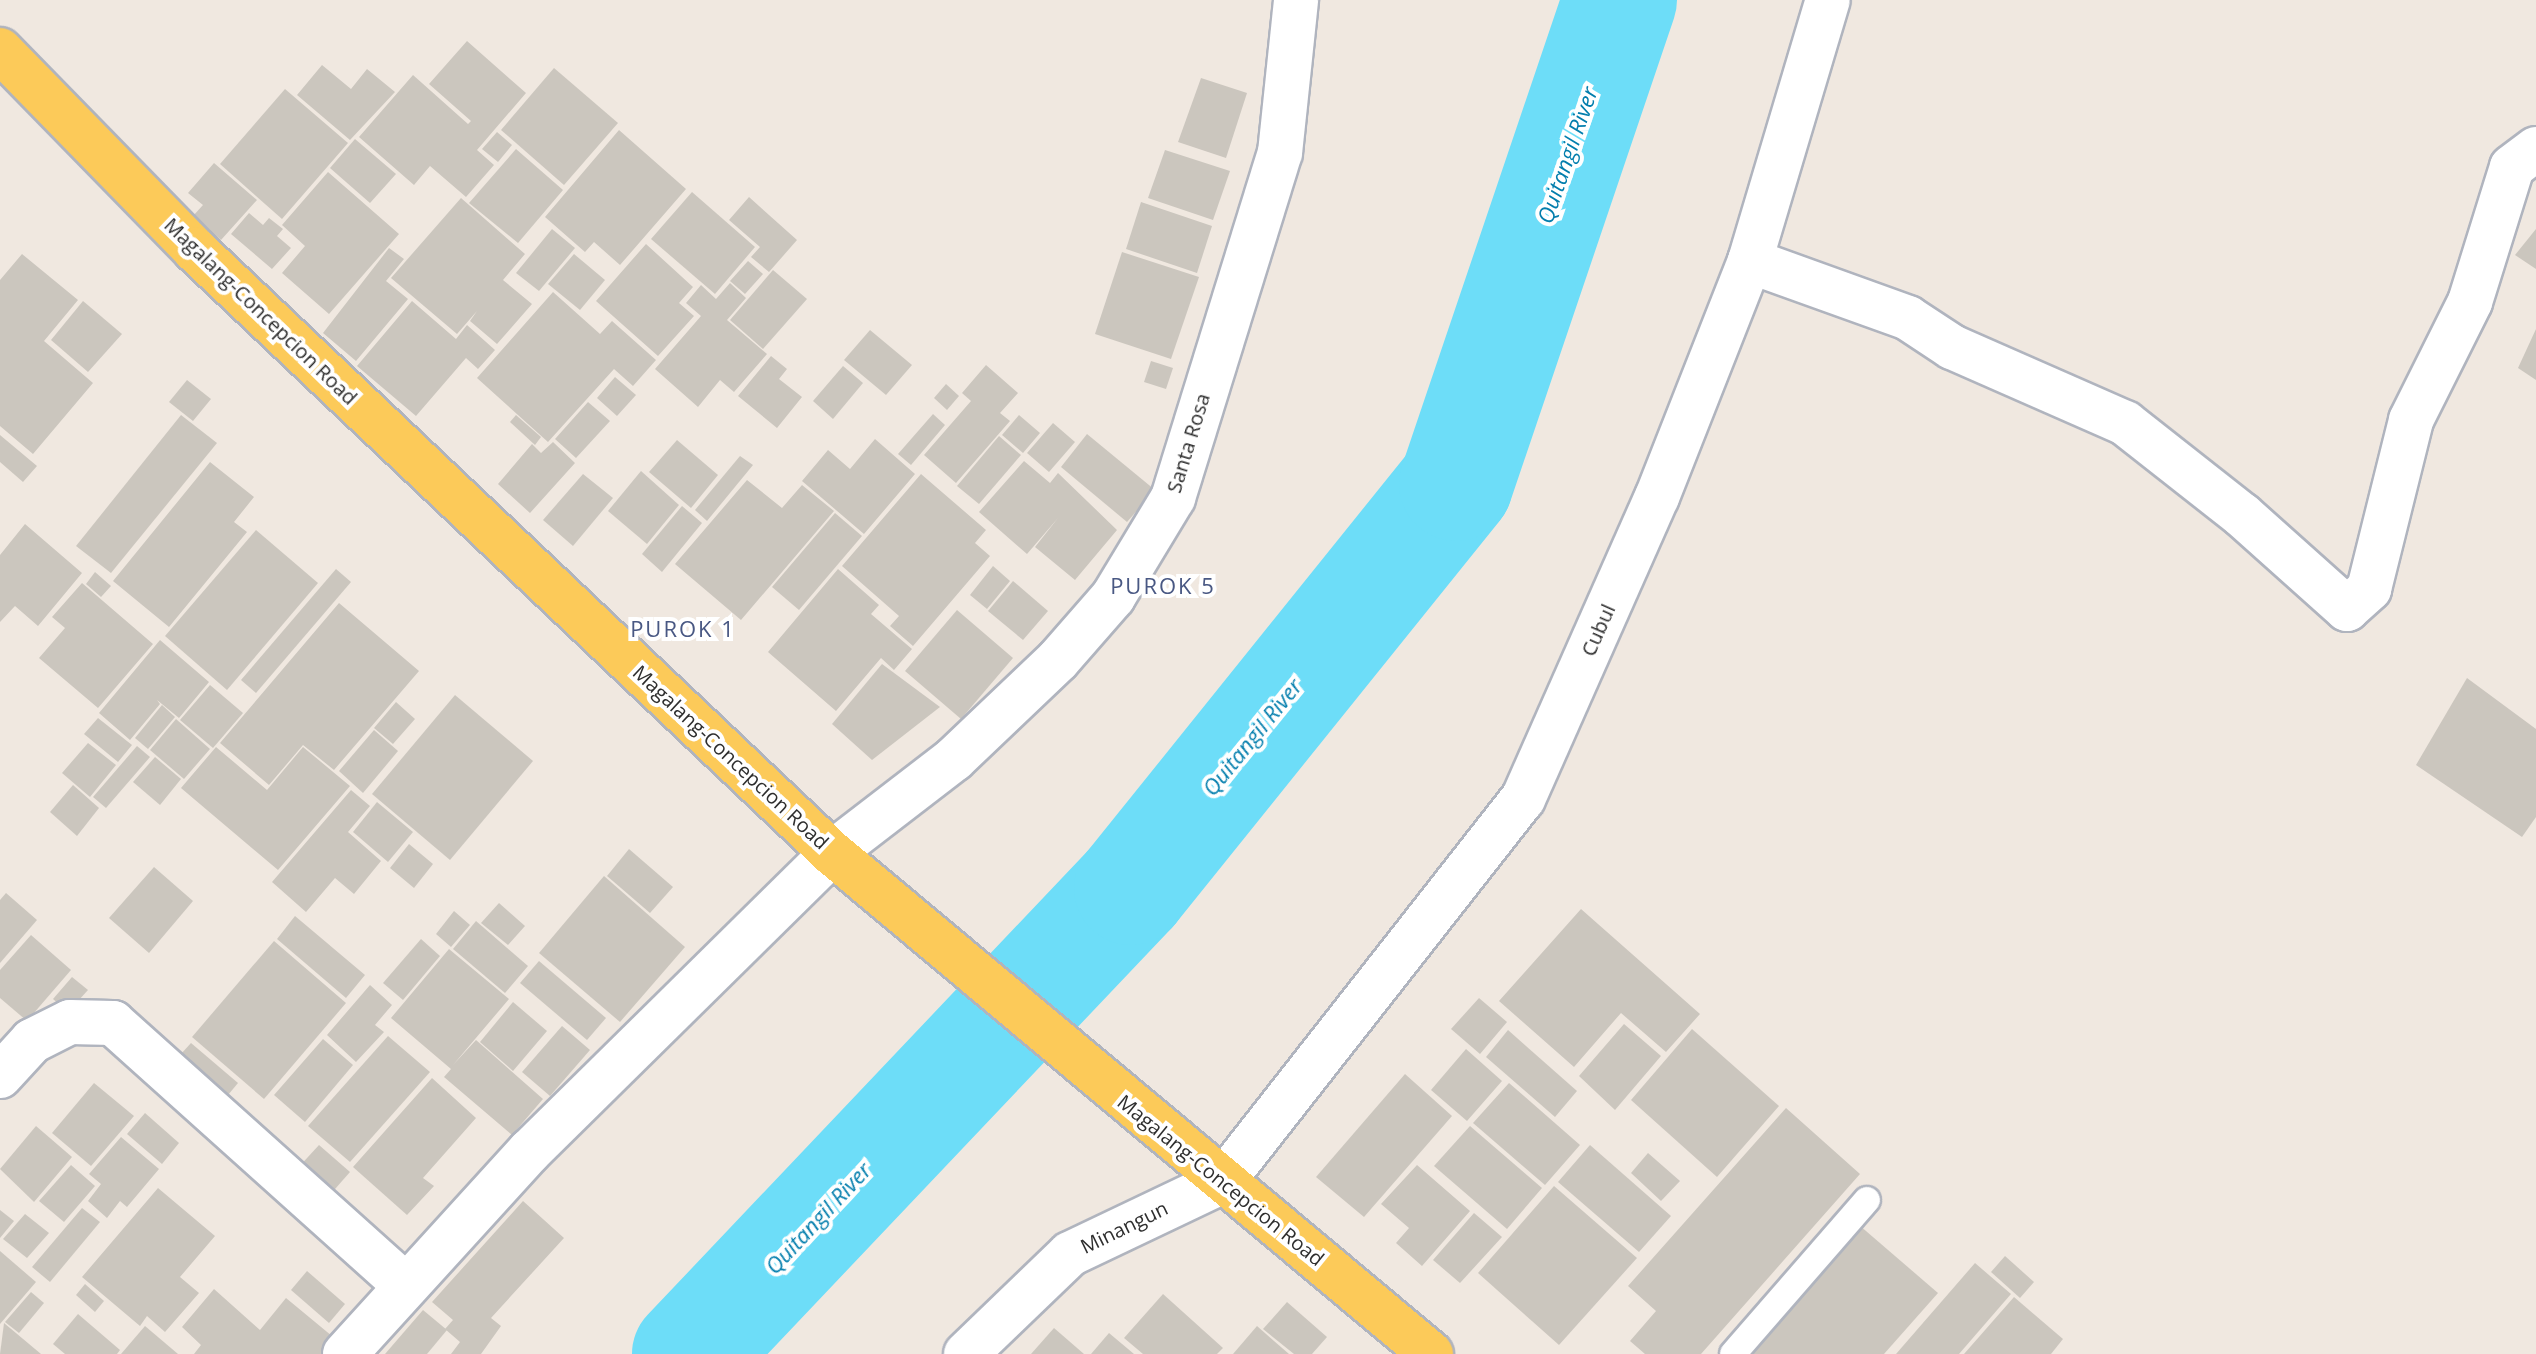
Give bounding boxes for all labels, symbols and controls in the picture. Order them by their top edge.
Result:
water label: Quitangil River [1531,83,1603,227]
street label: Magalang-Concepcion Road [160,213,362,409]
street label: Santa Rosa [1161,390,1215,496]
district label: PUROK 5 [1110,573,1216,599]
street label: Cubul [1576,600,1620,660]
district label: PUROK 1 [630,616,736,642]
street label: Magalang-Concepcion Road [628,660,834,854]
water label: Quitangil River [1197,673,1307,801]
street label: Magalang-Concepcion Road [1113,1089,1329,1271]
water label: Quitangil River [760,1157,876,1279]
street label: Minangun [1076,1196,1172,1258]

